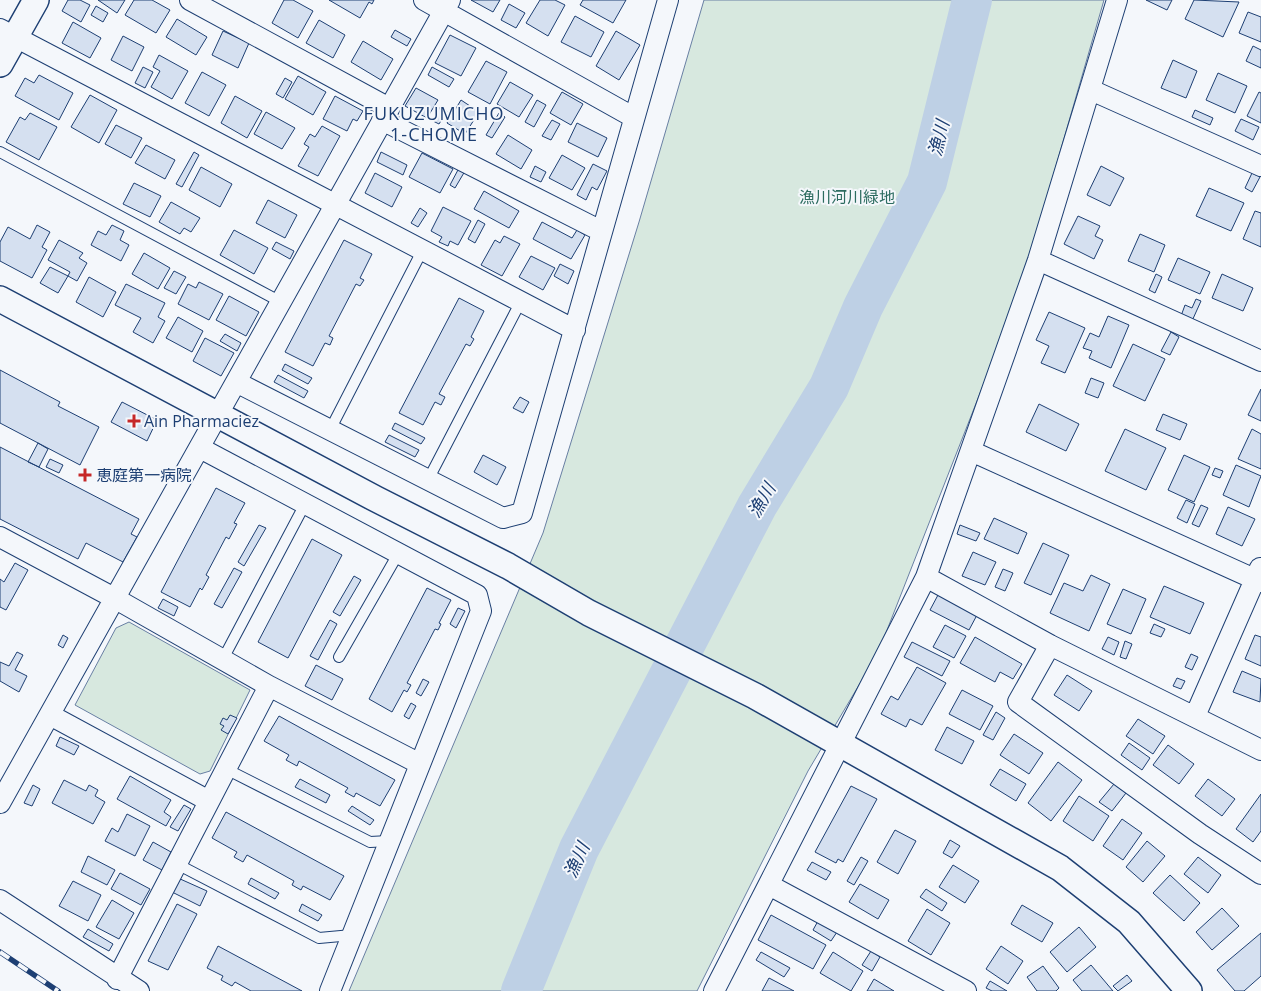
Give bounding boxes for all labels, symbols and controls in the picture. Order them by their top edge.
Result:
district label: FUKUZUMICHO 1-CHOME [364,101,504,146]
water label: 漁川 [922,116,954,158]
park label: 漁川河川緑地 [799,186,895,208]
place label: Ain Pharmaciez [144,410,259,432]
marker: Ain Pharmaciez [128,415,140,427]
place label: 恵庭第一病院 [96,464,192,486]
marker: 恵庭第一病院 [78,468,92,482]
water label: 漁川 [742,477,781,522]
water label: 漁川 [558,837,595,881]

